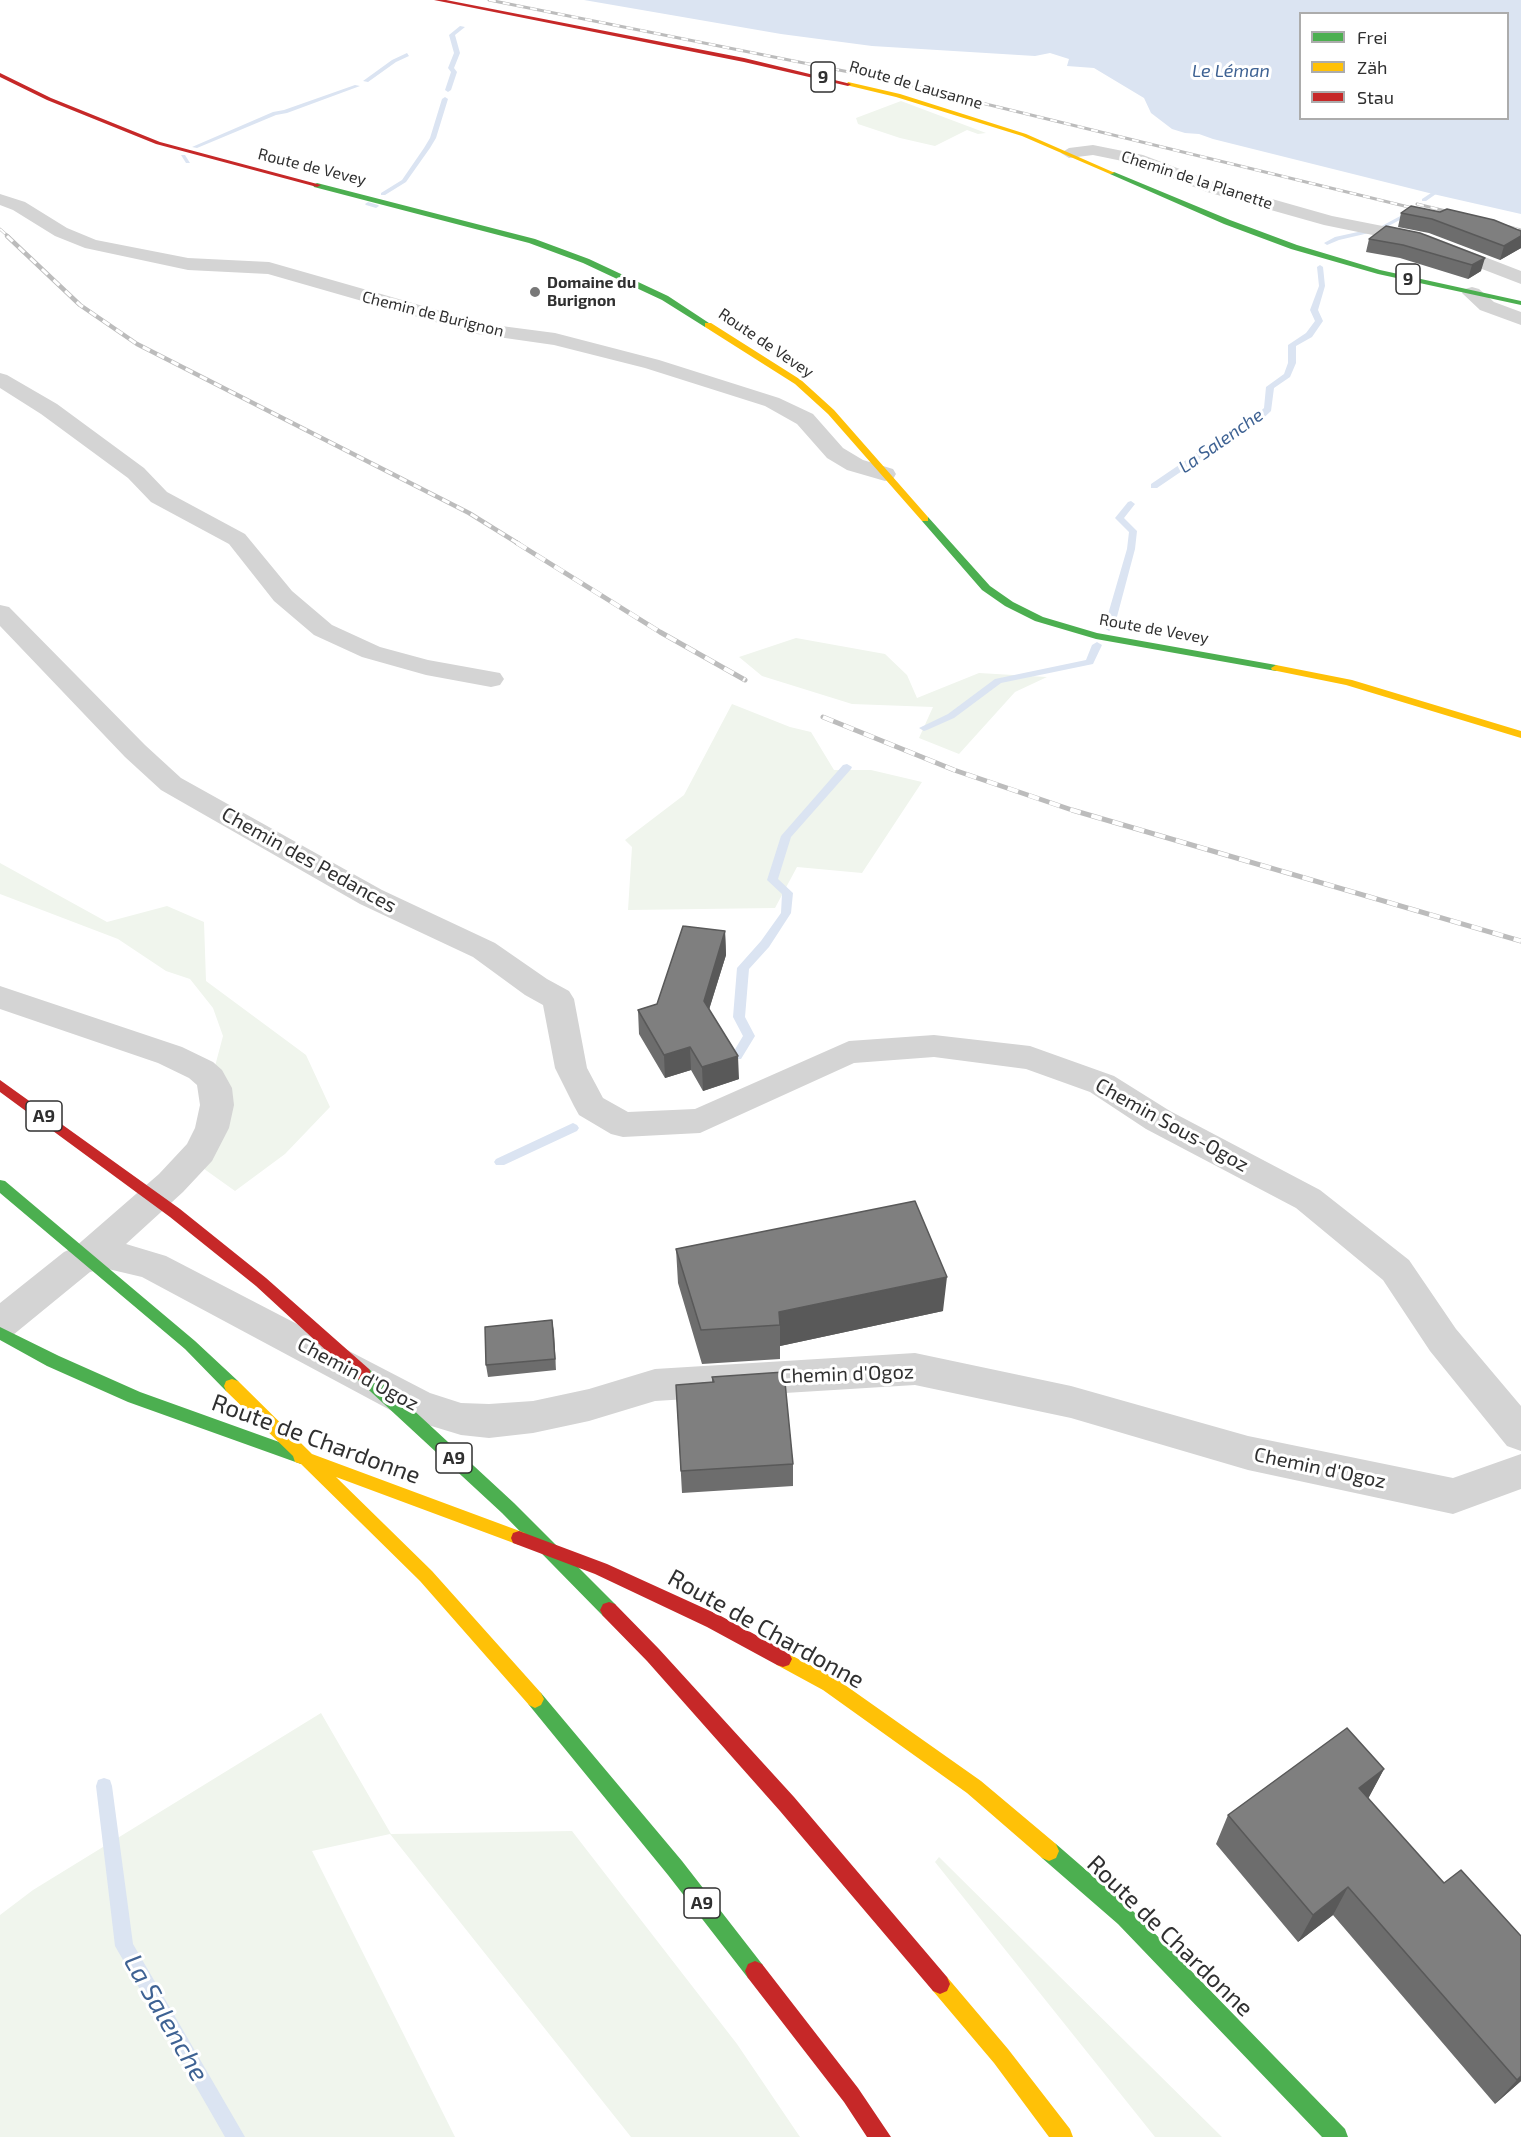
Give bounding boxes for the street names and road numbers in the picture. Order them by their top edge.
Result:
street label: Route de Lausanne [847,57,985,113]
road number: 9 [811,62,835,92]
street label: Route de Vevey [256,144,368,190]
street label: Chemin de la Planette [1119,146,1275,214]
road number: 9 [1396,264,1420,294]
street label: Chemin de Burignon [360,287,506,341]
street label: Route de Vevey [715,304,817,382]
street label: Route de Vevey [1098,610,1210,648]
street label: Chemin des Pedances [217,802,401,918]
street label: Chemin Sous-Ogoz [1091,1073,1253,1177]
road number: A9 [26,1101,62,1131]
street label: Chemin d'Ogoz [293,1332,423,1416]
street label: Chemin d'Ogoz [780,1360,914,1388]
street label: Route de Chardonne [208,1388,424,1490]
street label: Chemin d'Ogoz [1252,1442,1388,1494]
road number: A9 [436,1443,472,1473]
street label: Route de Chardonne [663,1563,869,1695]
street label: Route de Chardonne [1081,1849,1259,2023]
road number: A9 [684,1888,720,1918]

